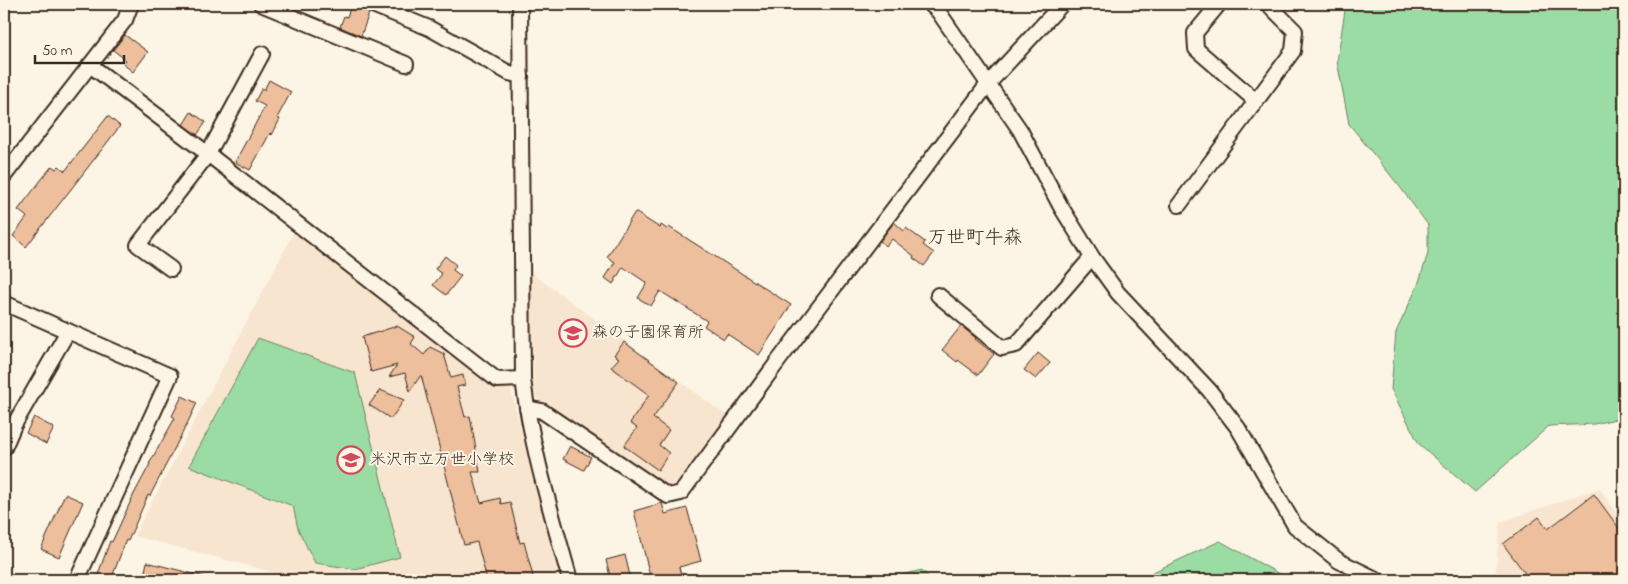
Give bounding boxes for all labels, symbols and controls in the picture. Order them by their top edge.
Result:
scale bar [35,32,124,64]
text: 50 m [42,40,73,62]
district label: 万世町牛森 [927,225,1023,252]
school or university icon: 森の子園保育所 [558,318,588,348]
place label: 森の子園保育所 [592,321,704,345]
school or university icon: 米沢市立万世小学校 [336,445,366,475]
place label: 米沢市立万世小学校 [370,448,514,472]

